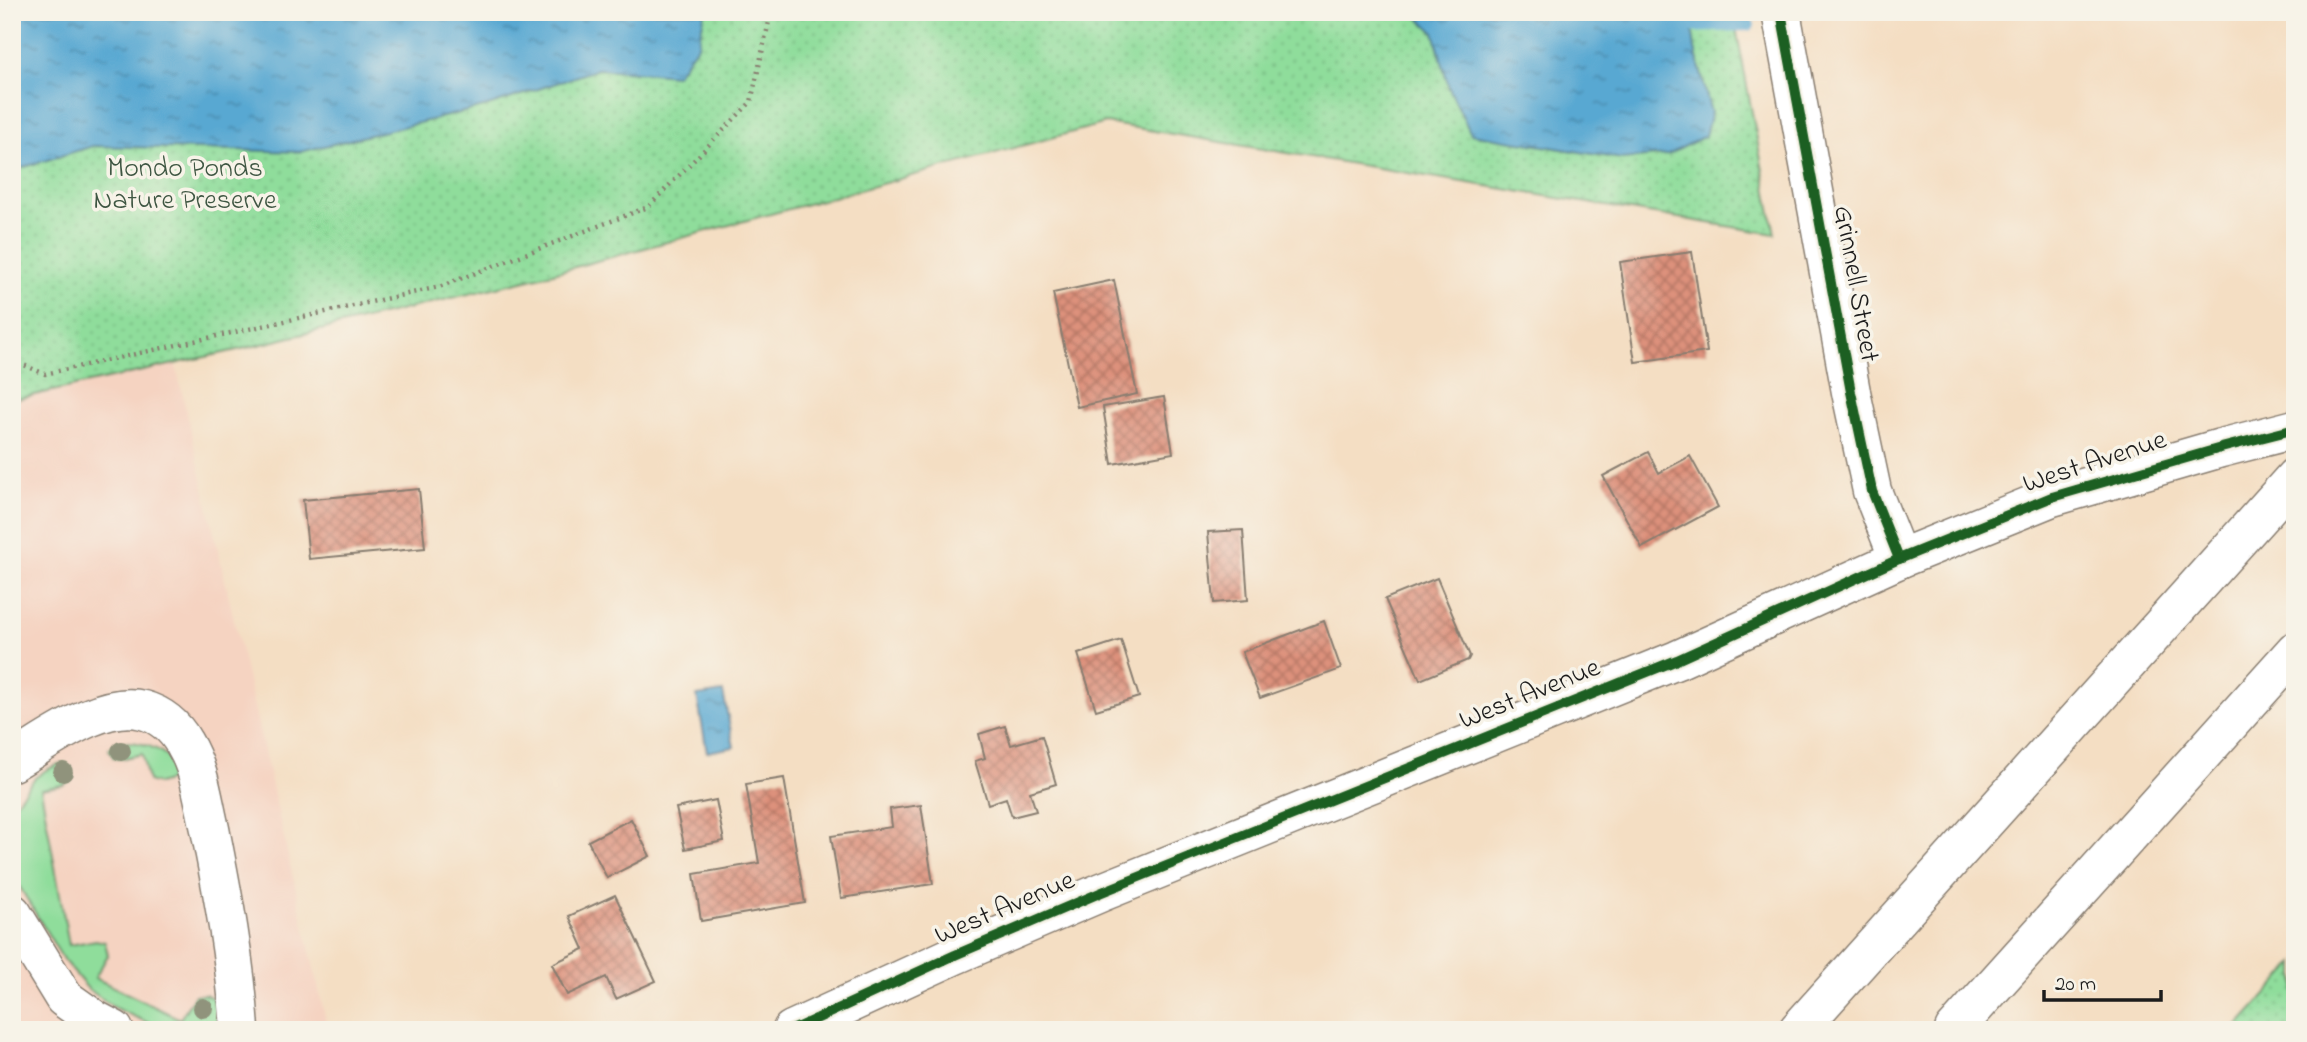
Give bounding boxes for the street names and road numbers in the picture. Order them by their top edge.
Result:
street label: Grinnell Street [1821,202,1889,366]
street label: West Avenue [2018,420,2172,505]
street label: West Avenue [1453,648,1607,742]
street label: West Avenue [929,861,1082,957]

